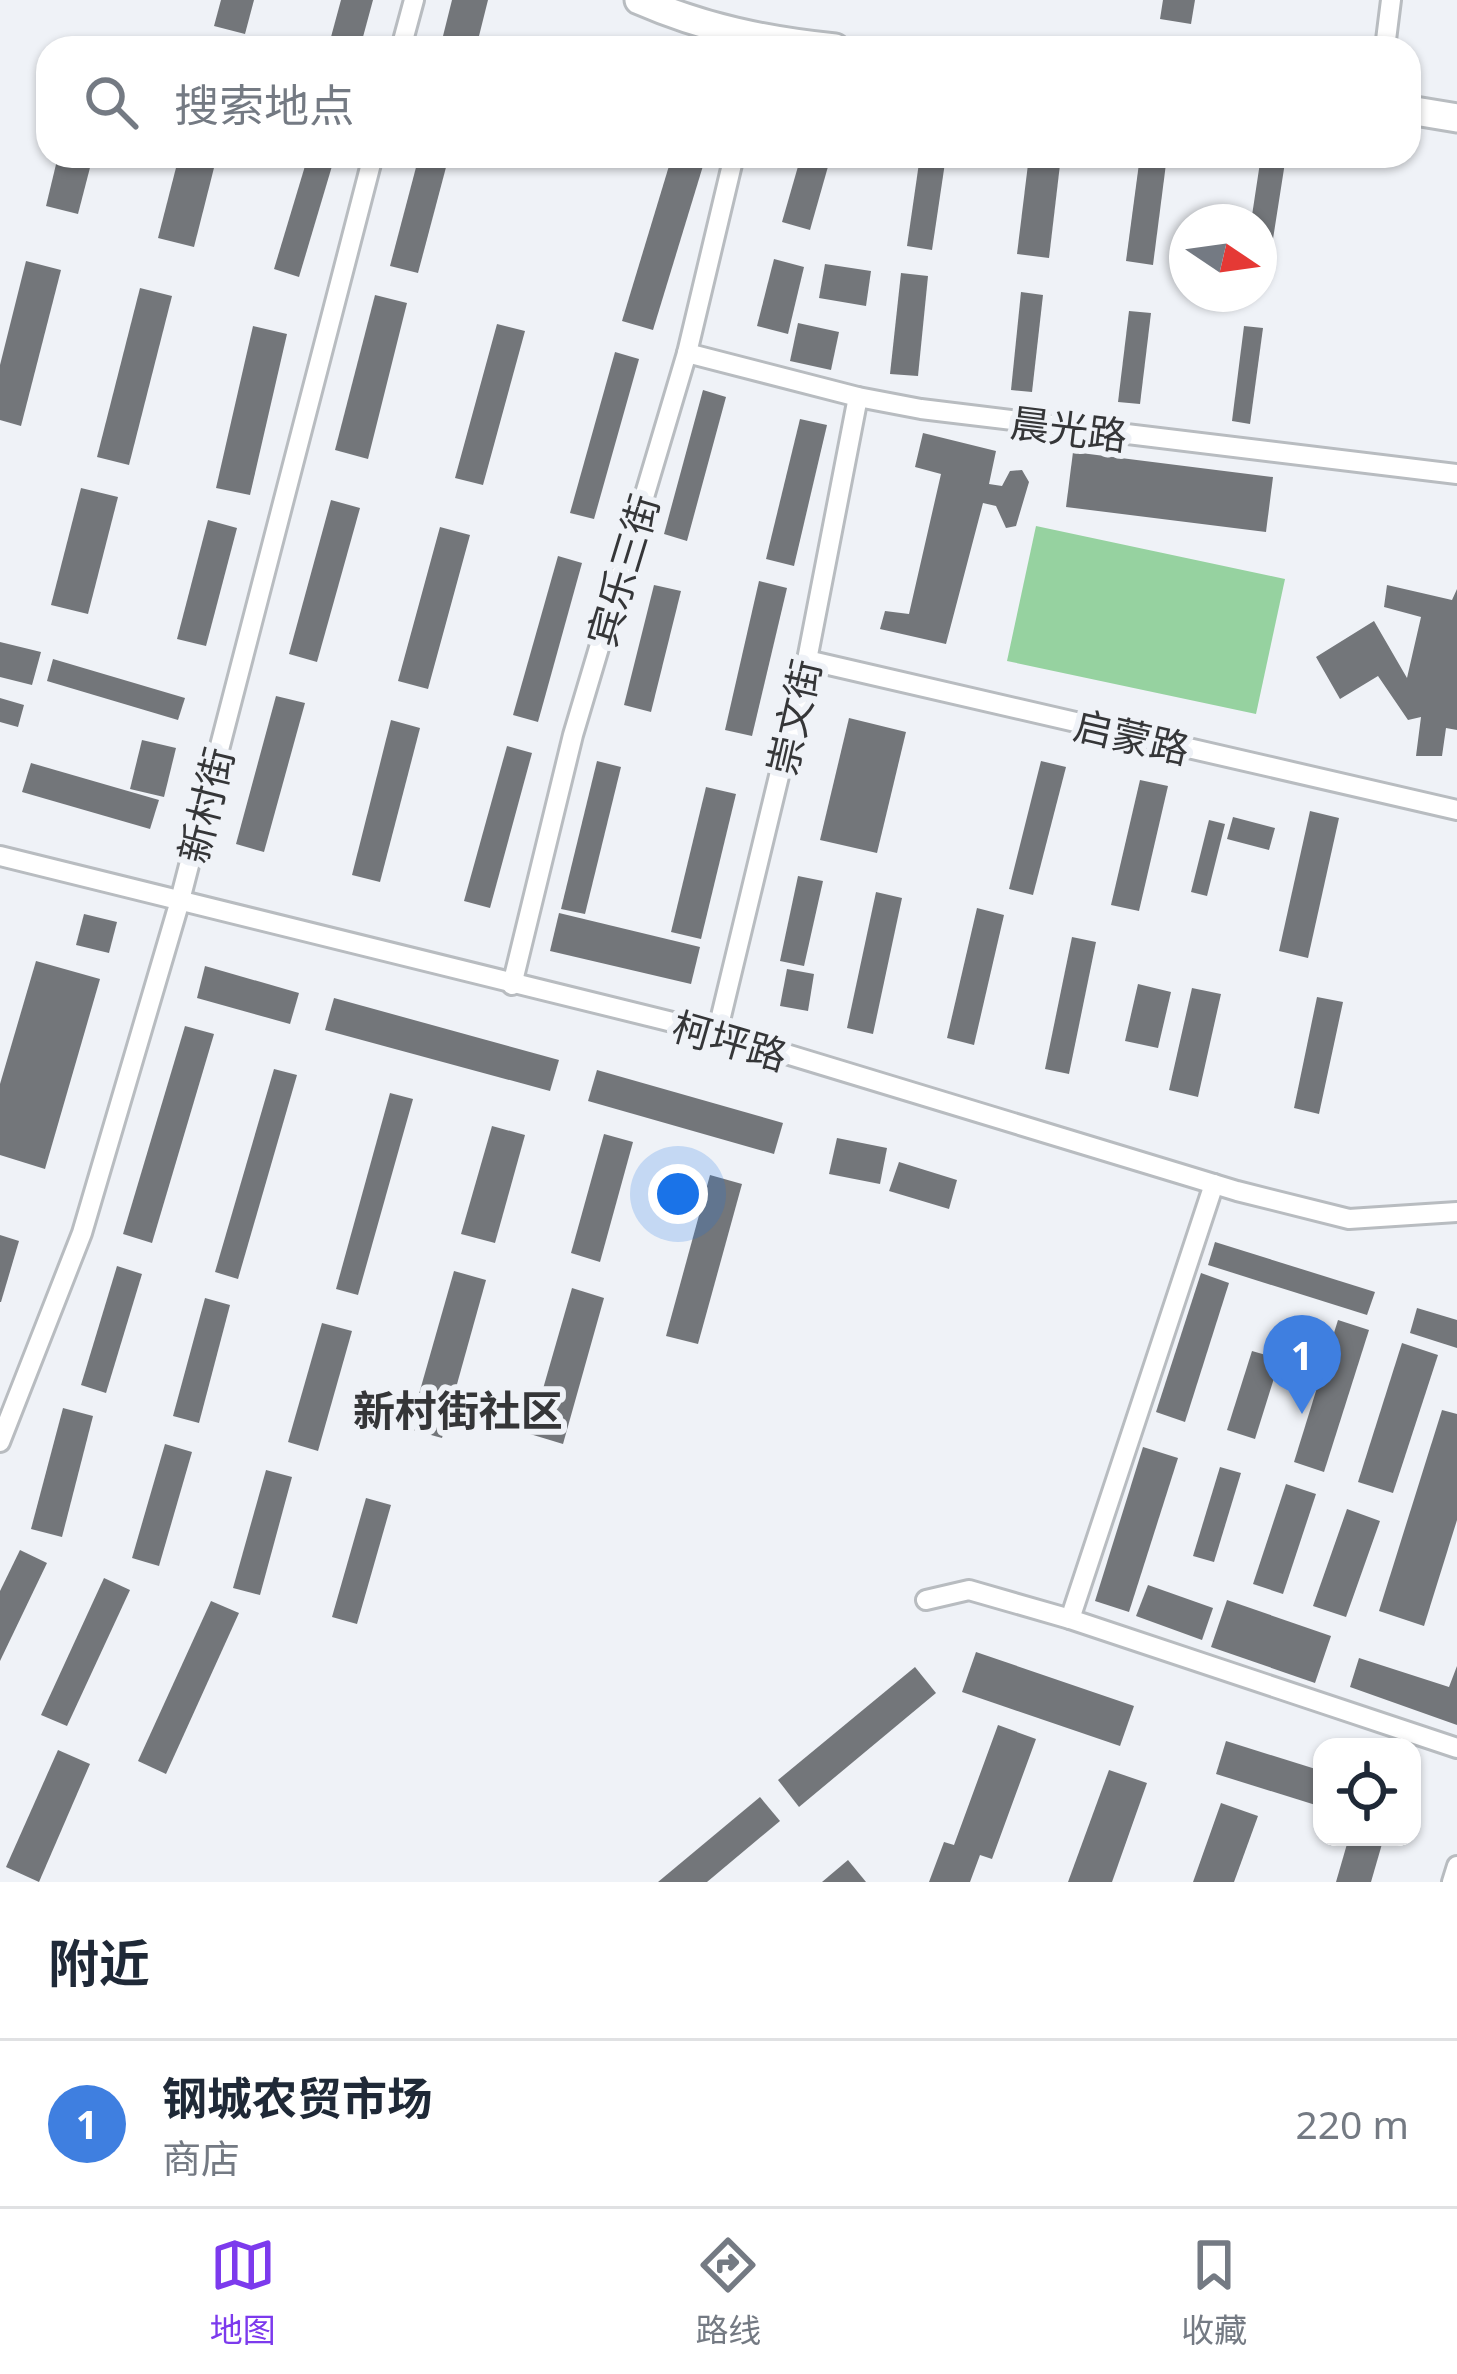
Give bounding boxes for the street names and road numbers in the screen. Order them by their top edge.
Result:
street label: 晨光路 [1008,395,1130,461]
street label: 宾乐三街 [574,488,670,652]
street label: 崇文街 [754,654,832,780]
street label: 启蒙路 [1069,697,1195,775]
street label: 新村街 [165,742,245,868]
street label: 柯坪路 [666,998,794,1082]

